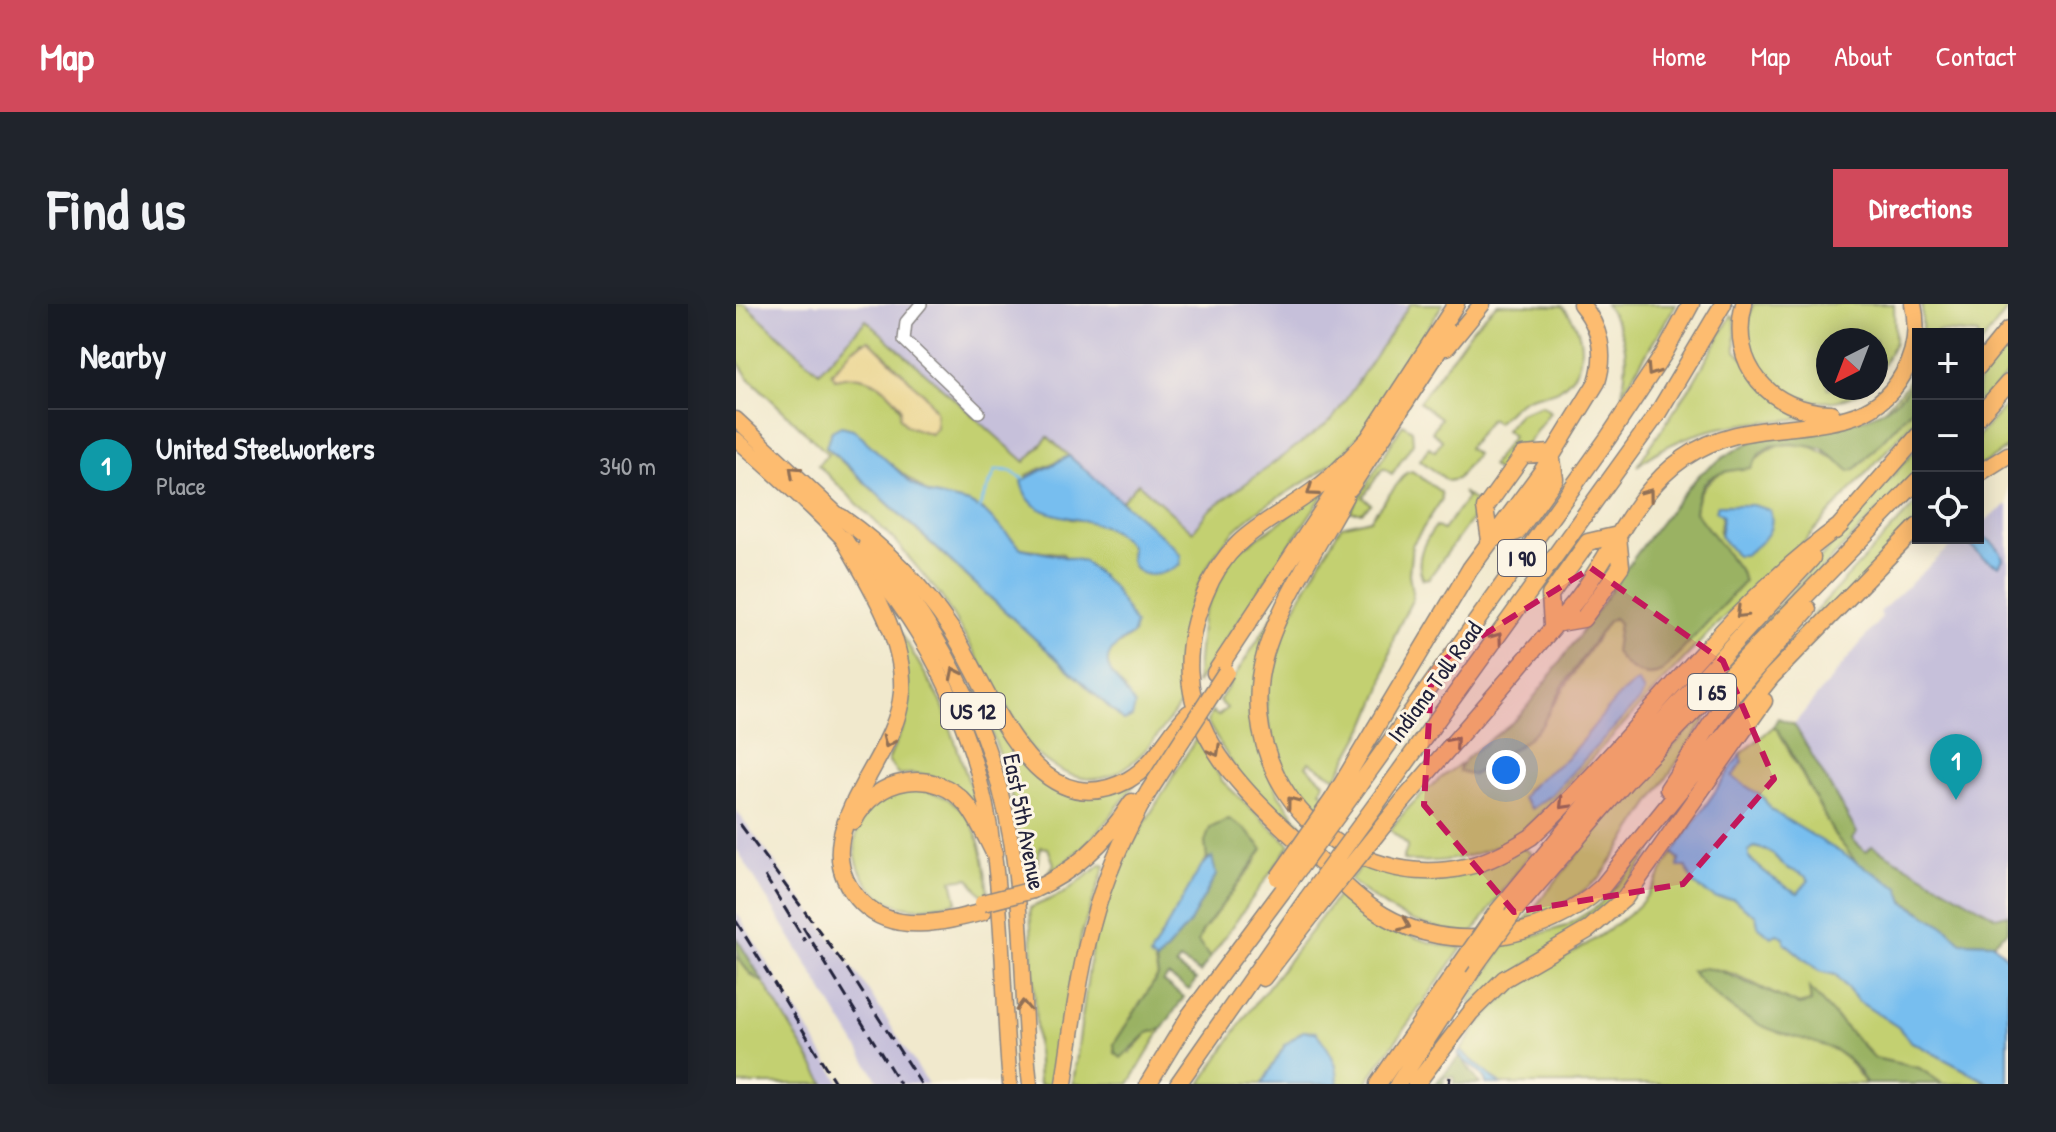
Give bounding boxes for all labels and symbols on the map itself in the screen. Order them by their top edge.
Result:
north arrow [1816,328,1888,400]
one-way arrow [1647,363,1662,377]
one-way arrow [788,467,803,481]
one-way arrow [1307,481,1321,496]
one-way arrow [1639,488,1653,503]
road number: I 90 [1498,540,1546,576]
one-way arrow [1735,604,1750,618]
street label: Indiana Toll Road [1379,614,1489,748]
one-way arrow [1487,633,1502,647]
one-way arrow [950,666,965,681]
road number: I 65 [1688,674,1736,710]
road number: US 12 [941,693,1005,729]
one-way arrow [882,734,898,749]
pin: 1 [1930,734,1982,800]
one-way arrow [1444,736,1459,751]
one-way arrow [1205,743,1220,758]
your location [1486,750,1526,790]
street label: East 5th Avenue [996,751,1054,893]
one-way arrow [1559,795,1573,809]
one-way arrow [1287,796,1301,810]
one-way arrow [1397,915,1411,931]
one-way arrow [1015,999,1032,1012]

